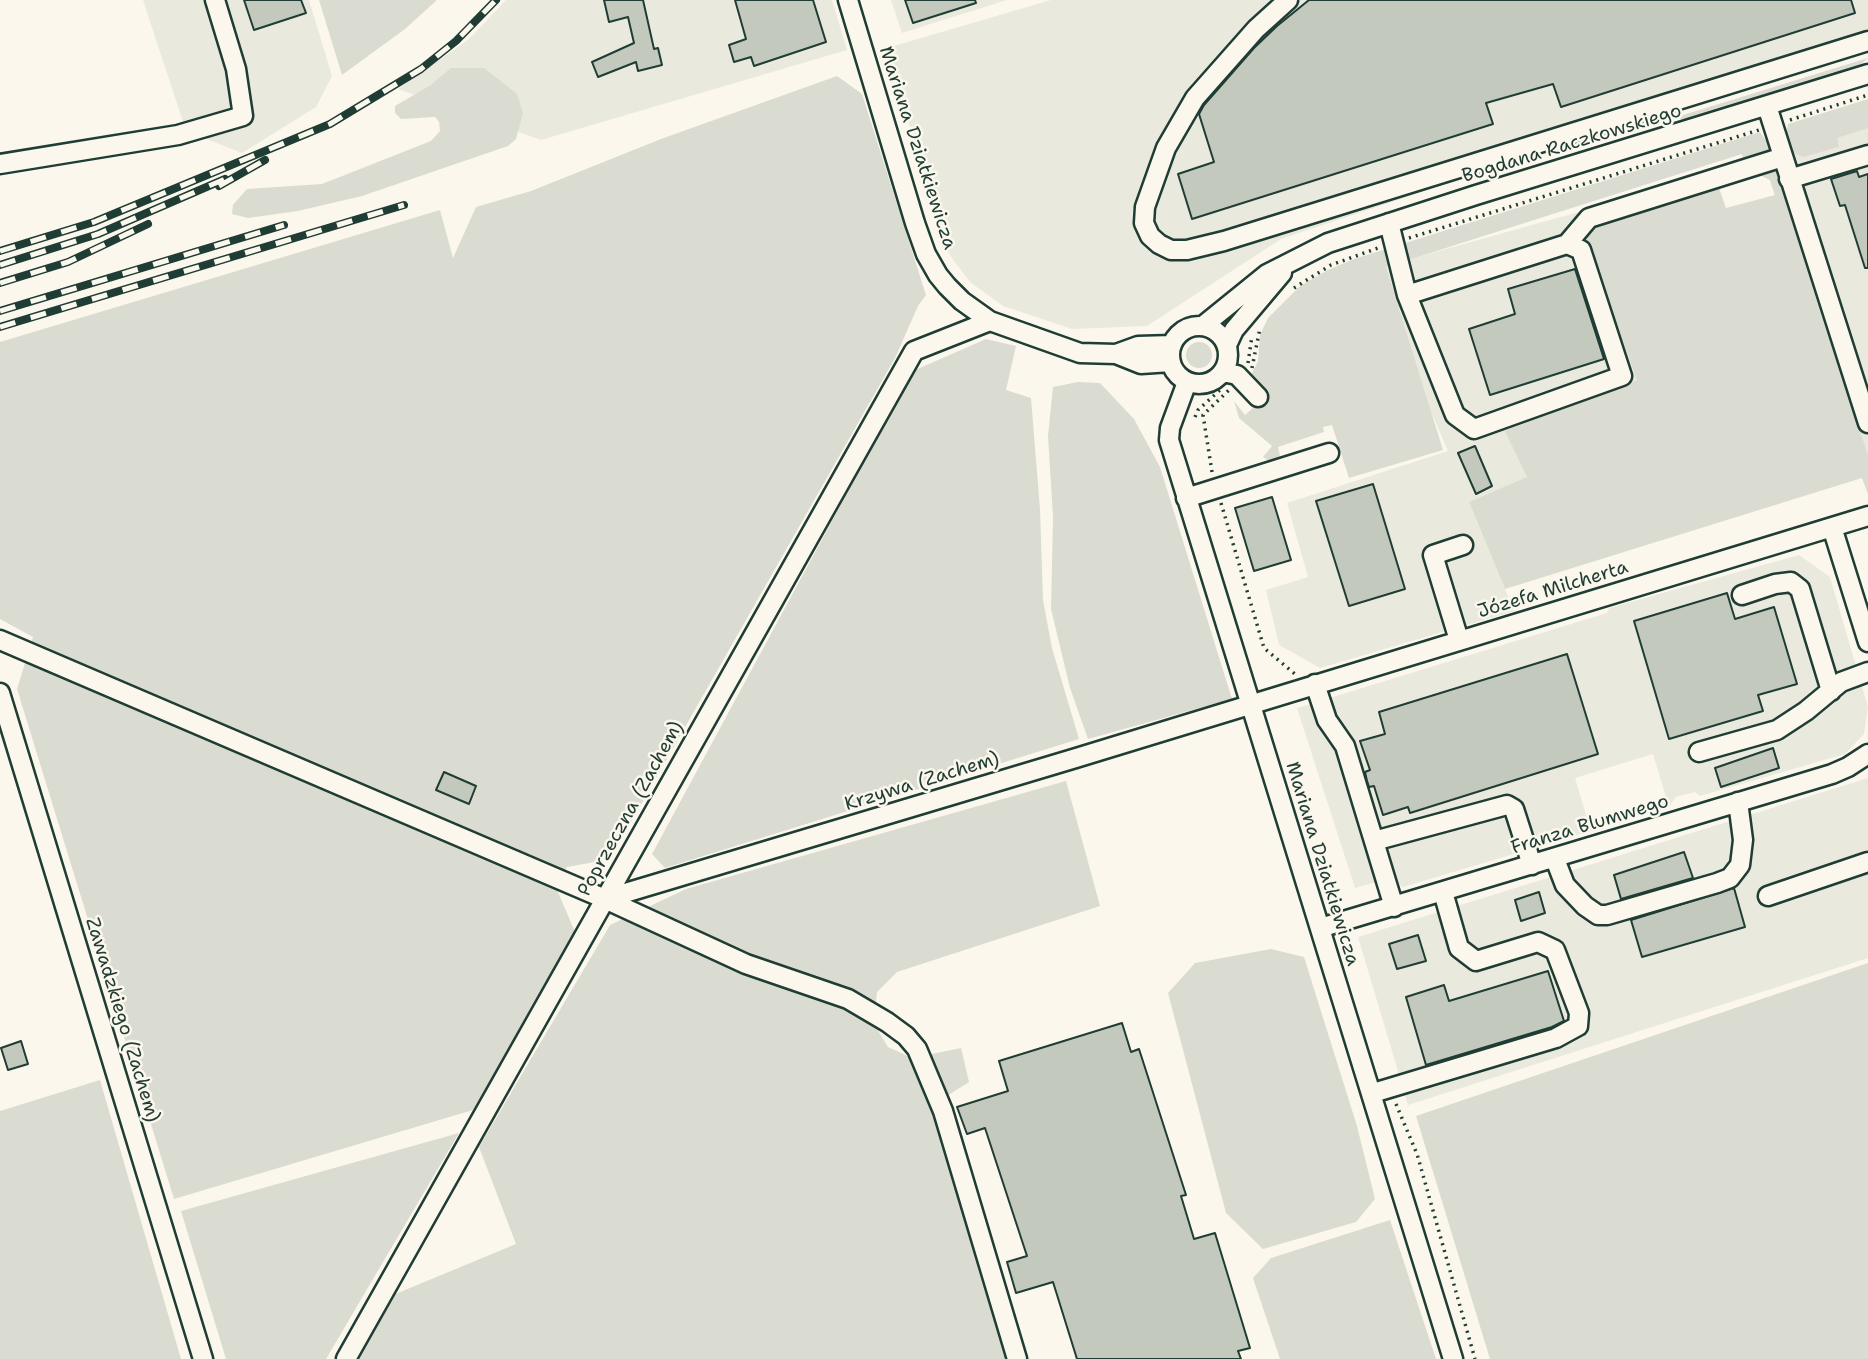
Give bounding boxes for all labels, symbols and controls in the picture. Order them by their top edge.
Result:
street label: Mariana Dziatkiewicza [873,44,961,252]
street label: Bogdana Raczkowskiego [1460,100,1684,188]
street label: Józefa Milcherta [1475,556,1631,624]
street label: Poprzeczna (Zachem) [573,717,689,901]
street label: Krzywa (Zachem) [842,748,1002,816]
street label: Mariana Dziatkiewicza [1280,759,1364,969]
street label: Franza Blumwego [1508,790,1672,860]
street label: Zawadzkiego (Zachem) [80,915,164,1125]

